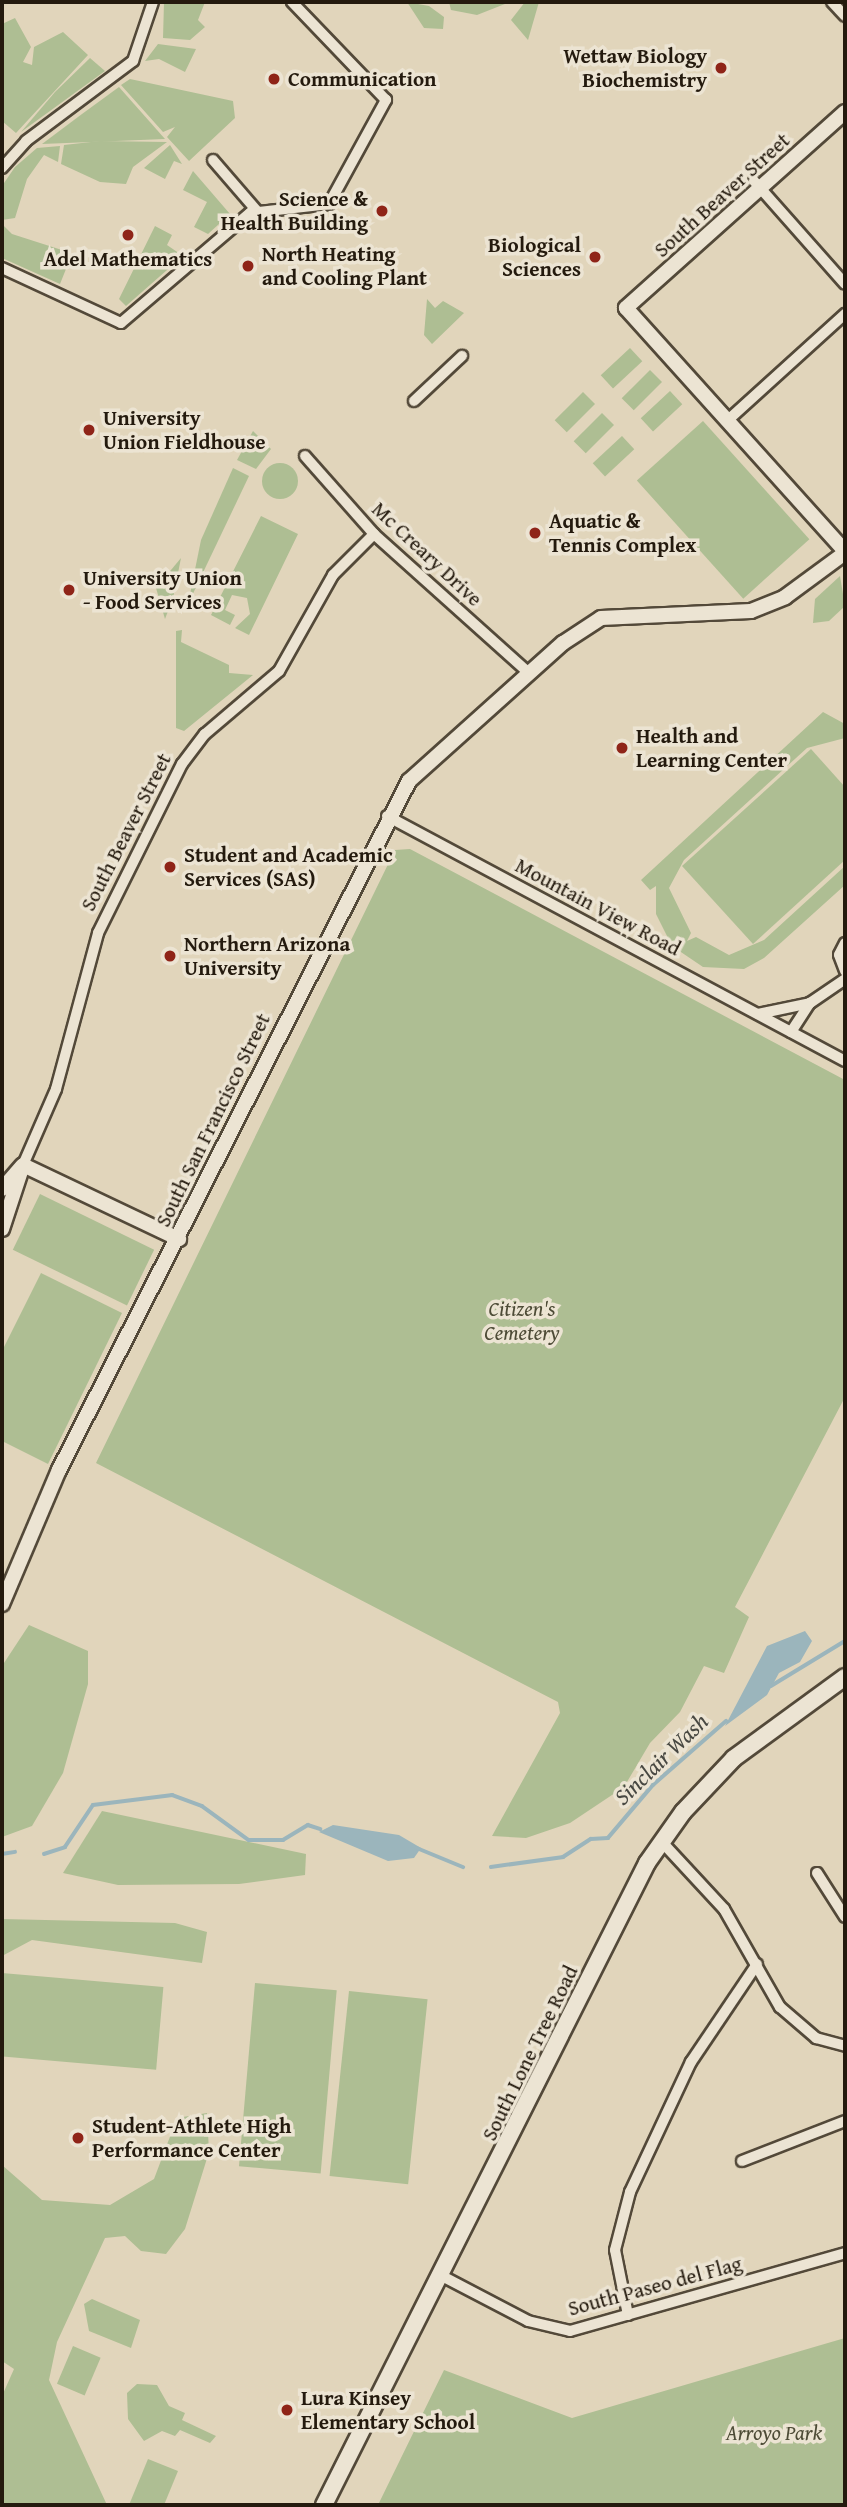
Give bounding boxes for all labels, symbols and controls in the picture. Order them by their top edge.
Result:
place label: Wettaw Biology Biochemistry [563,43,707,93]
marker: Wettaw Biology Biochemistry [713,60,729,76]
place label: Communication [288,66,437,92]
marker: Communication [266,71,282,87]
street label: South Beaver Street [649,128,795,262]
place label: Science & Health Building [221,186,368,236]
marker: Science & Health Building [374,203,390,219]
marker: Adel Mathematics [120,227,136,243]
place label: Biological Sciences [488,232,581,282]
place label: North Heating and Cooling Plant [262,241,427,291]
place label: Adel Mathematics [44,246,212,272]
marker: Biological Sciences [587,249,603,265]
marker: North Heating and Cooling Plant [240,258,256,274]
place label: University Union Fieldhouse [103,405,265,455]
marker: University Union Fieldhouse [81,422,97,438]
street label: Mc Creary Drive [367,497,487,611]
place label: Aquatic & Tennis Complex [549,508,696,558]
marker: Aquatic & Tennis Complex [527,525,543,541]
place label: University Union - Food Services [83,565,242,615]
marker: University Union - Food Services [61,582,77,598]
place label: Health and Learning Center [636,723,787,773]
marker: Health and Learning Center [614,740,630,756]
street label: South Beaver Street [75,749,177,915]
place label: Student and Academic Services (SAS) [184,842,393,892]
street label: Mountain View Road [511,853,685,961]
marker: Student and Academic Services (SAS) [162,859,178,875]
place label: Northern Arizona University [184,931,350,981]
marker: Northern Arizona University [162,948,178,964]
street label: South San Francisco Street [150,1009,276,1231]
park label: Citizen's Cemetery [484,1296,560,1346]
water label: Sinclair Wash [608,1707,714,1811]
street label: South Lone Tree Road [477,1961,583,2145]
place label: Student-Athlete High Performance Center [92,2113,291,2163]
marker: Student-Athlete High Performance Center [70,2130,86,2146]
street label: South Paseo del Flag [565,2251,745,2321]
place label: Lura Kinsey Elementary School [301,2385,475,2435]
marker: Lura Kinsey Elementary School [279,2402,295,2418]
park label: Arroyo Park [726,2420,822,2446]

